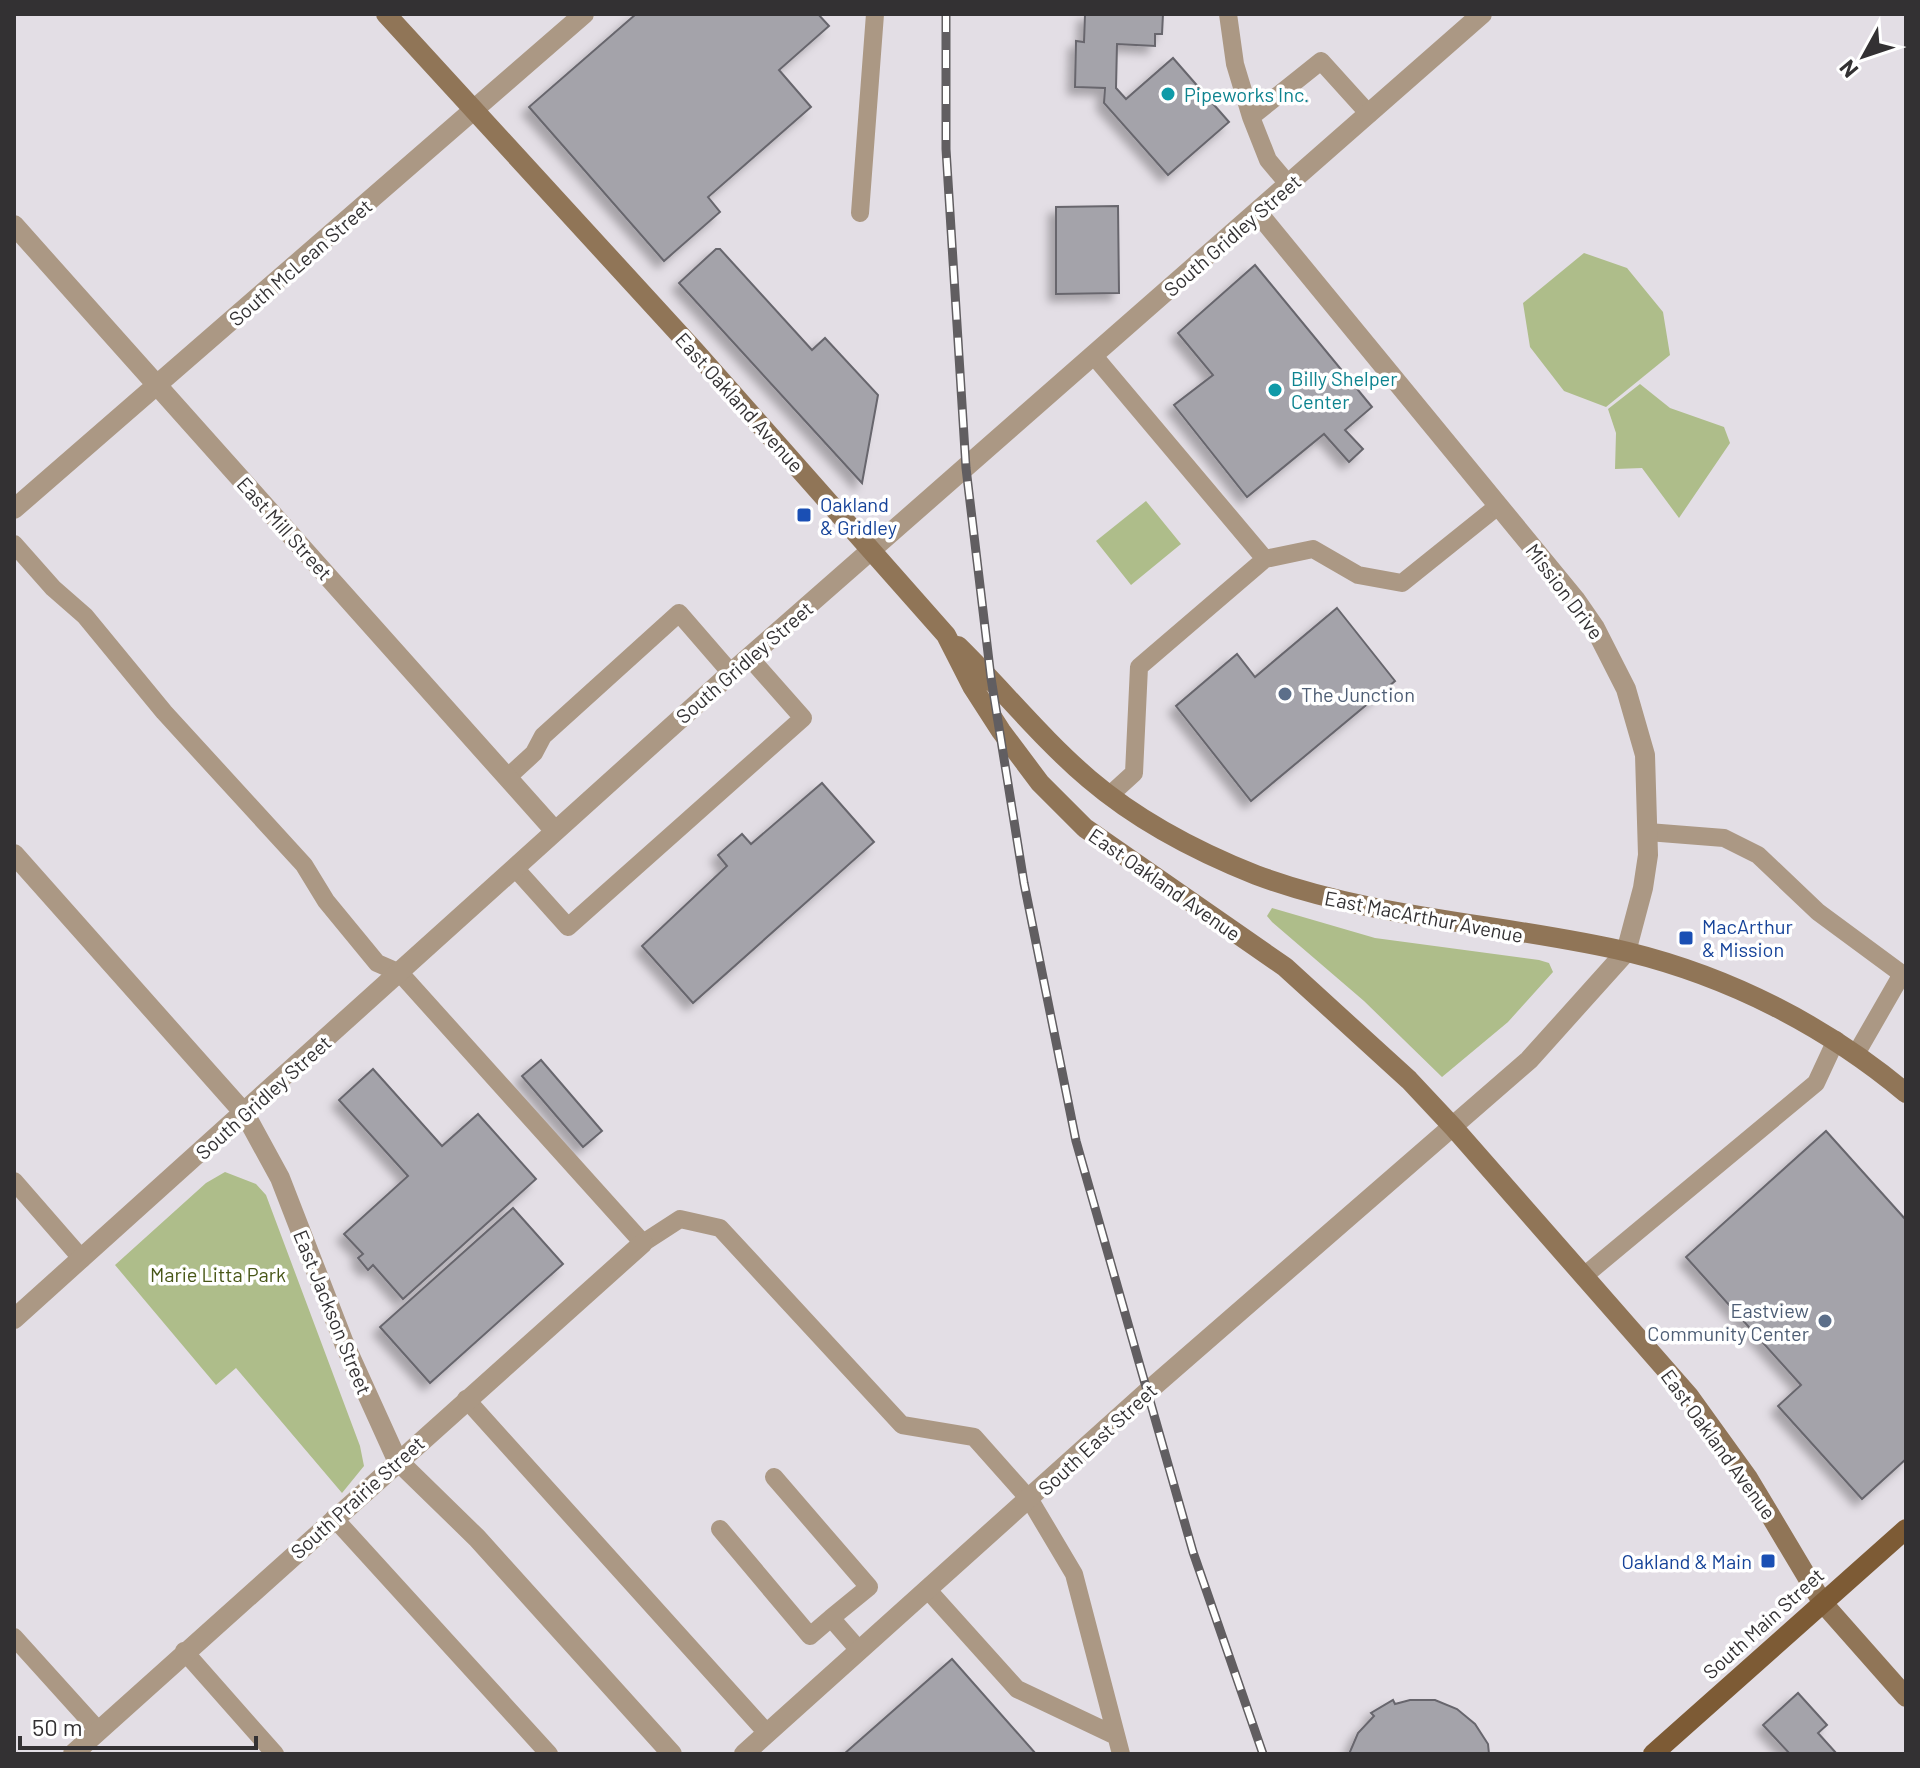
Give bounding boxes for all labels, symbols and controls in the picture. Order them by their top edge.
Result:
north arrow [1824,16,1904,96]
text: N [1833,56,1863,83]
place label: Pipeworks Inc. [1184,82,1309,106]
marker: Pipeworks Inc. [1159,85,1177,103]
street label: South Gridley Street [1159,169,1305,301]
street label: South McLean Street [224,193,376,331]
street label: East Oakland Avenue [671,327,809,477]
place label: Billy Shelper Center [1291,366,1397,413]
marker: Billy Shelper Center [1266,381,1284,399]
street label: East Mill Street [232,472,338,584]
place label: Oakland & Gridley [820,492,897,539]
marker: Oakland & Gridley [795,506,813,524]
street label: Mission Drive [1521,538,1609,644]
street label: South Gridley Street [671,596,817,728]
place label: The Junction [1301,682,1415,706]
marker: The Junction [1276,685,1294,703]
street label: East Oakland Avenue [1085,823,1245,945]
street label: East MacArthur Avenue [1323,885,1525,947]
place label: MacArthur & Mission [1702,914,1793,961]
marker: MacArthur & Mission [1677,929,1695,947]
street label: South Gridley Street [190,1030,336,1164]
street label: East Jackson Street [289,1226,377,1398]
park label: Marie Litta Park [150,1262,286,1286]
place label: Eastview Community Center [1647,1298,1809,1345]
marker: Eastview Community Center [1816,1312,1834,1330]
street label: East Oakland Avenue [1656,1364,1782,1524]
street label: South East Street [1033,1378,1161,1500]
street label: South Prairie Street [285,1431,429,1563]
place label: Oakland & Main [1622,1549,1752,1573]
marker: Oakland & Main [1759,1552,1777,1570]
street label: South Main Street [1698,1562,1828,1684]
scale bar [20,1700,256,1750]
text: 50 m [32,1712,83,1741]

